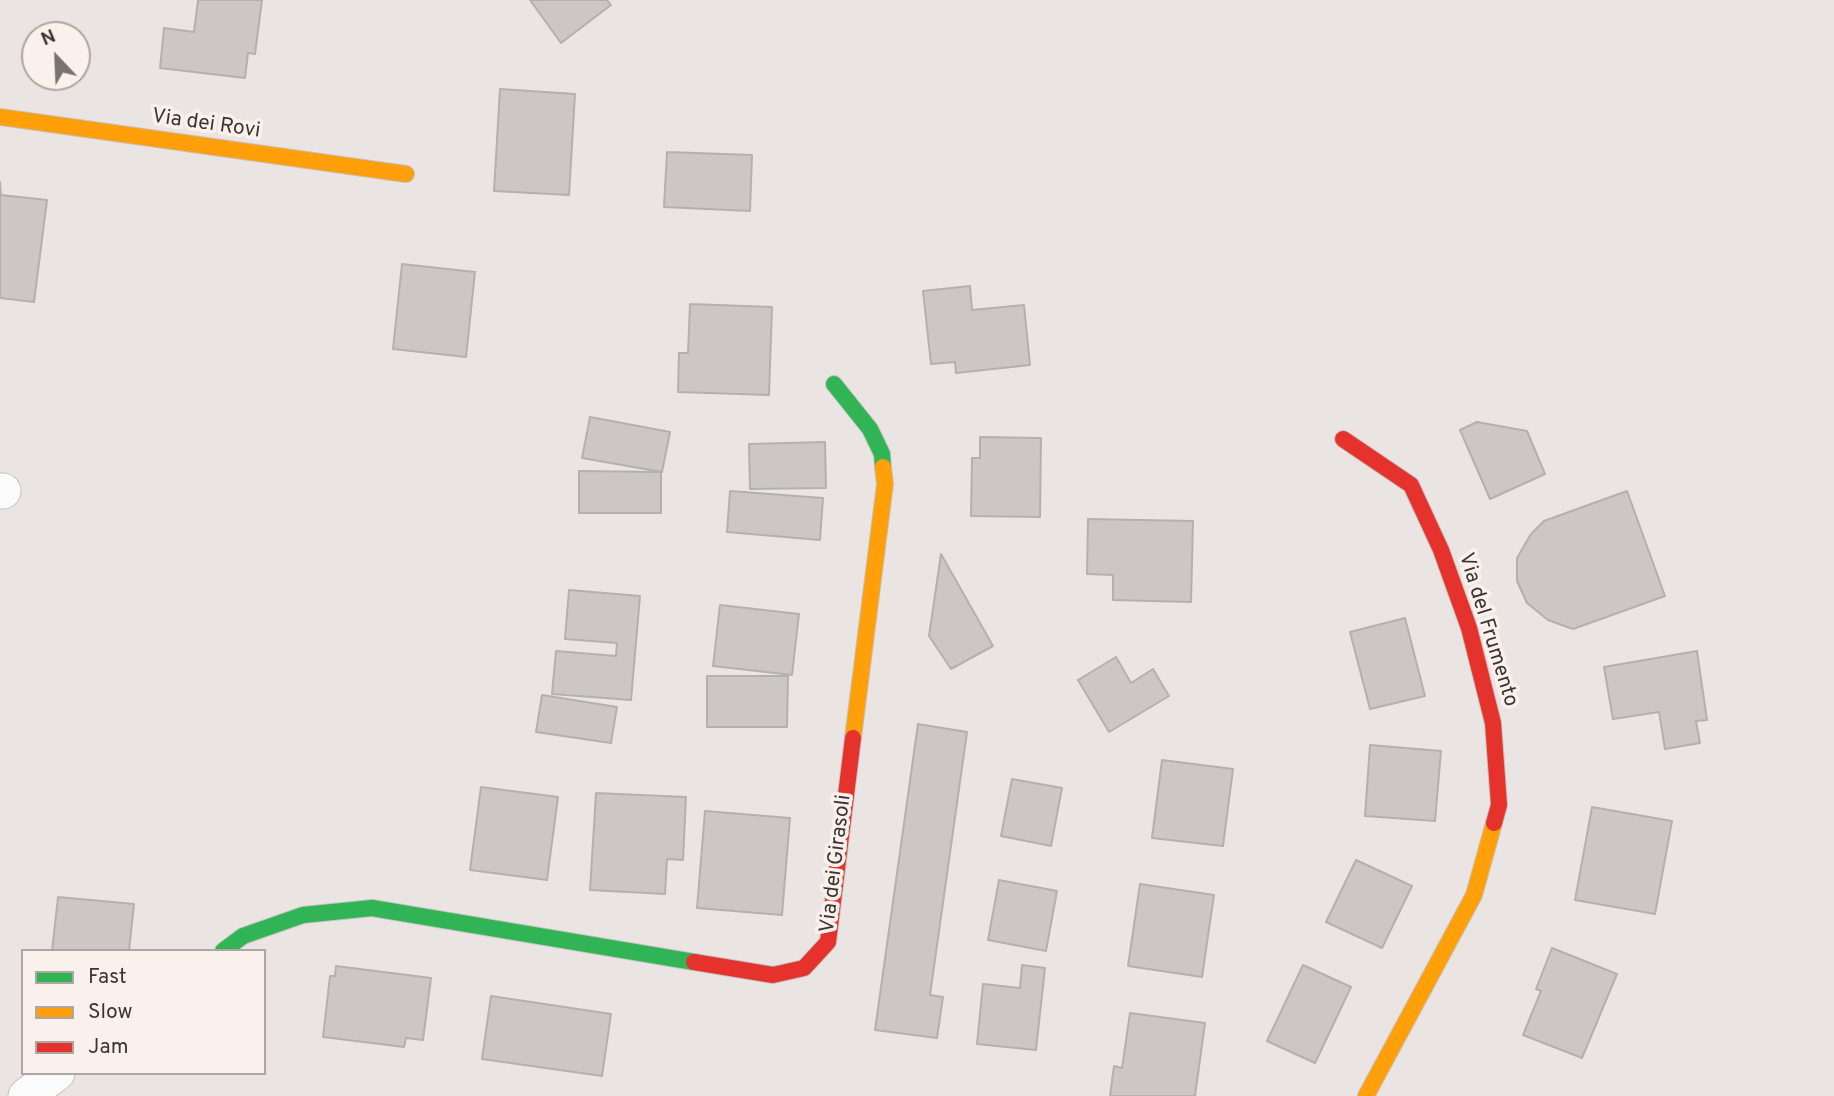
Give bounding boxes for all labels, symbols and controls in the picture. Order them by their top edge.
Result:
north arrow [21,21,91,91]
text: N [38,25,60,52]
street label: Via dei Rovi [150,105,262,145]
street label: Via del Frumento [1452,550,1522,710]
street label: Via dei Girasoli [816,793,858,935]
legend [21,949,266,1075]
text: Fast [88,964,127,991]
text: Slow [88,999,133,1026]
text: Jam [88,1034,129,1061]

